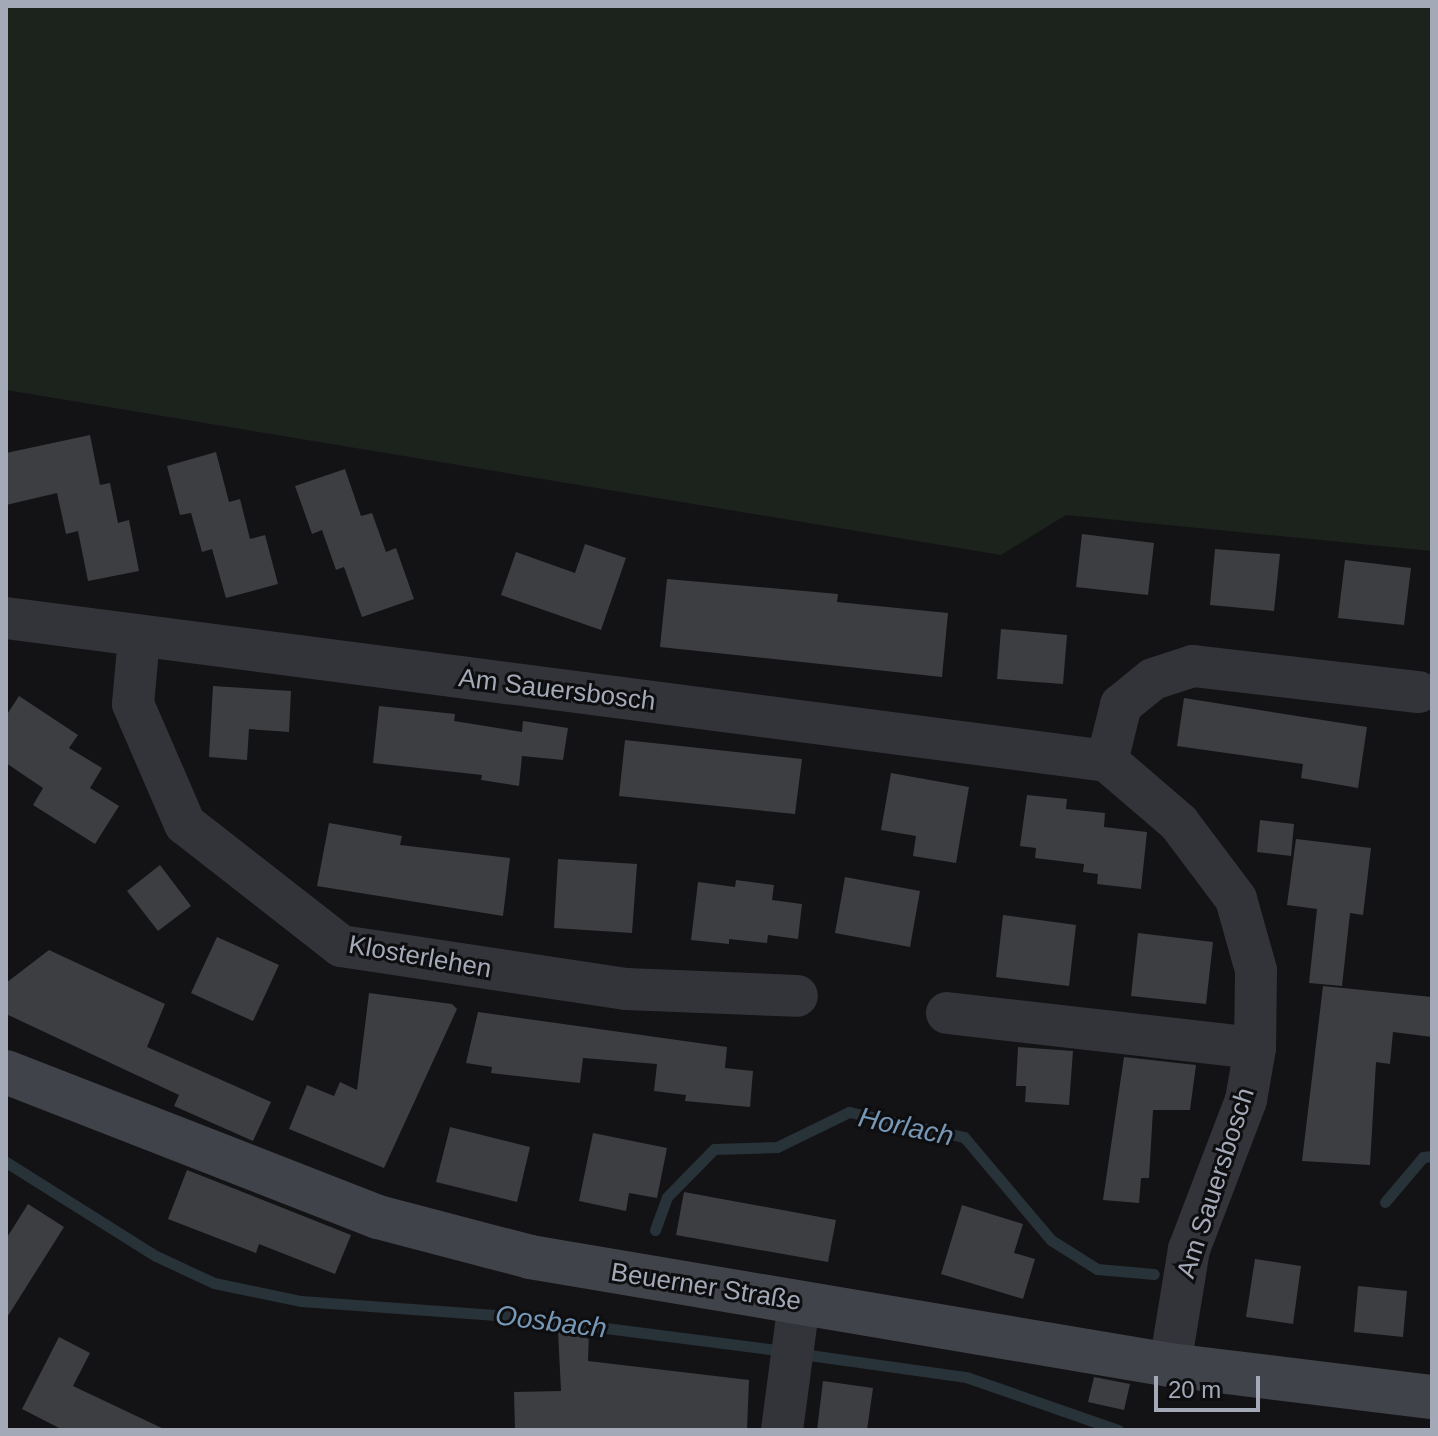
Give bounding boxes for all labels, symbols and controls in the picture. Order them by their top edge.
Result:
street label: Am Sauersbosch [457,662,657,718]
street label: Klosterlehen [346,929,494,985]
street label: Am Sauersbosch [1171,1084,1261,1282]
water label: Horlach [855,1101,957,1153]
street label: Beuerner Straße [609,1257,803,1317]
water label: Oosbach [493,1298,609,1346]
scale bar [1158,1360,1264,1410]
text: 20 m [1168,1376,1221,1403]

